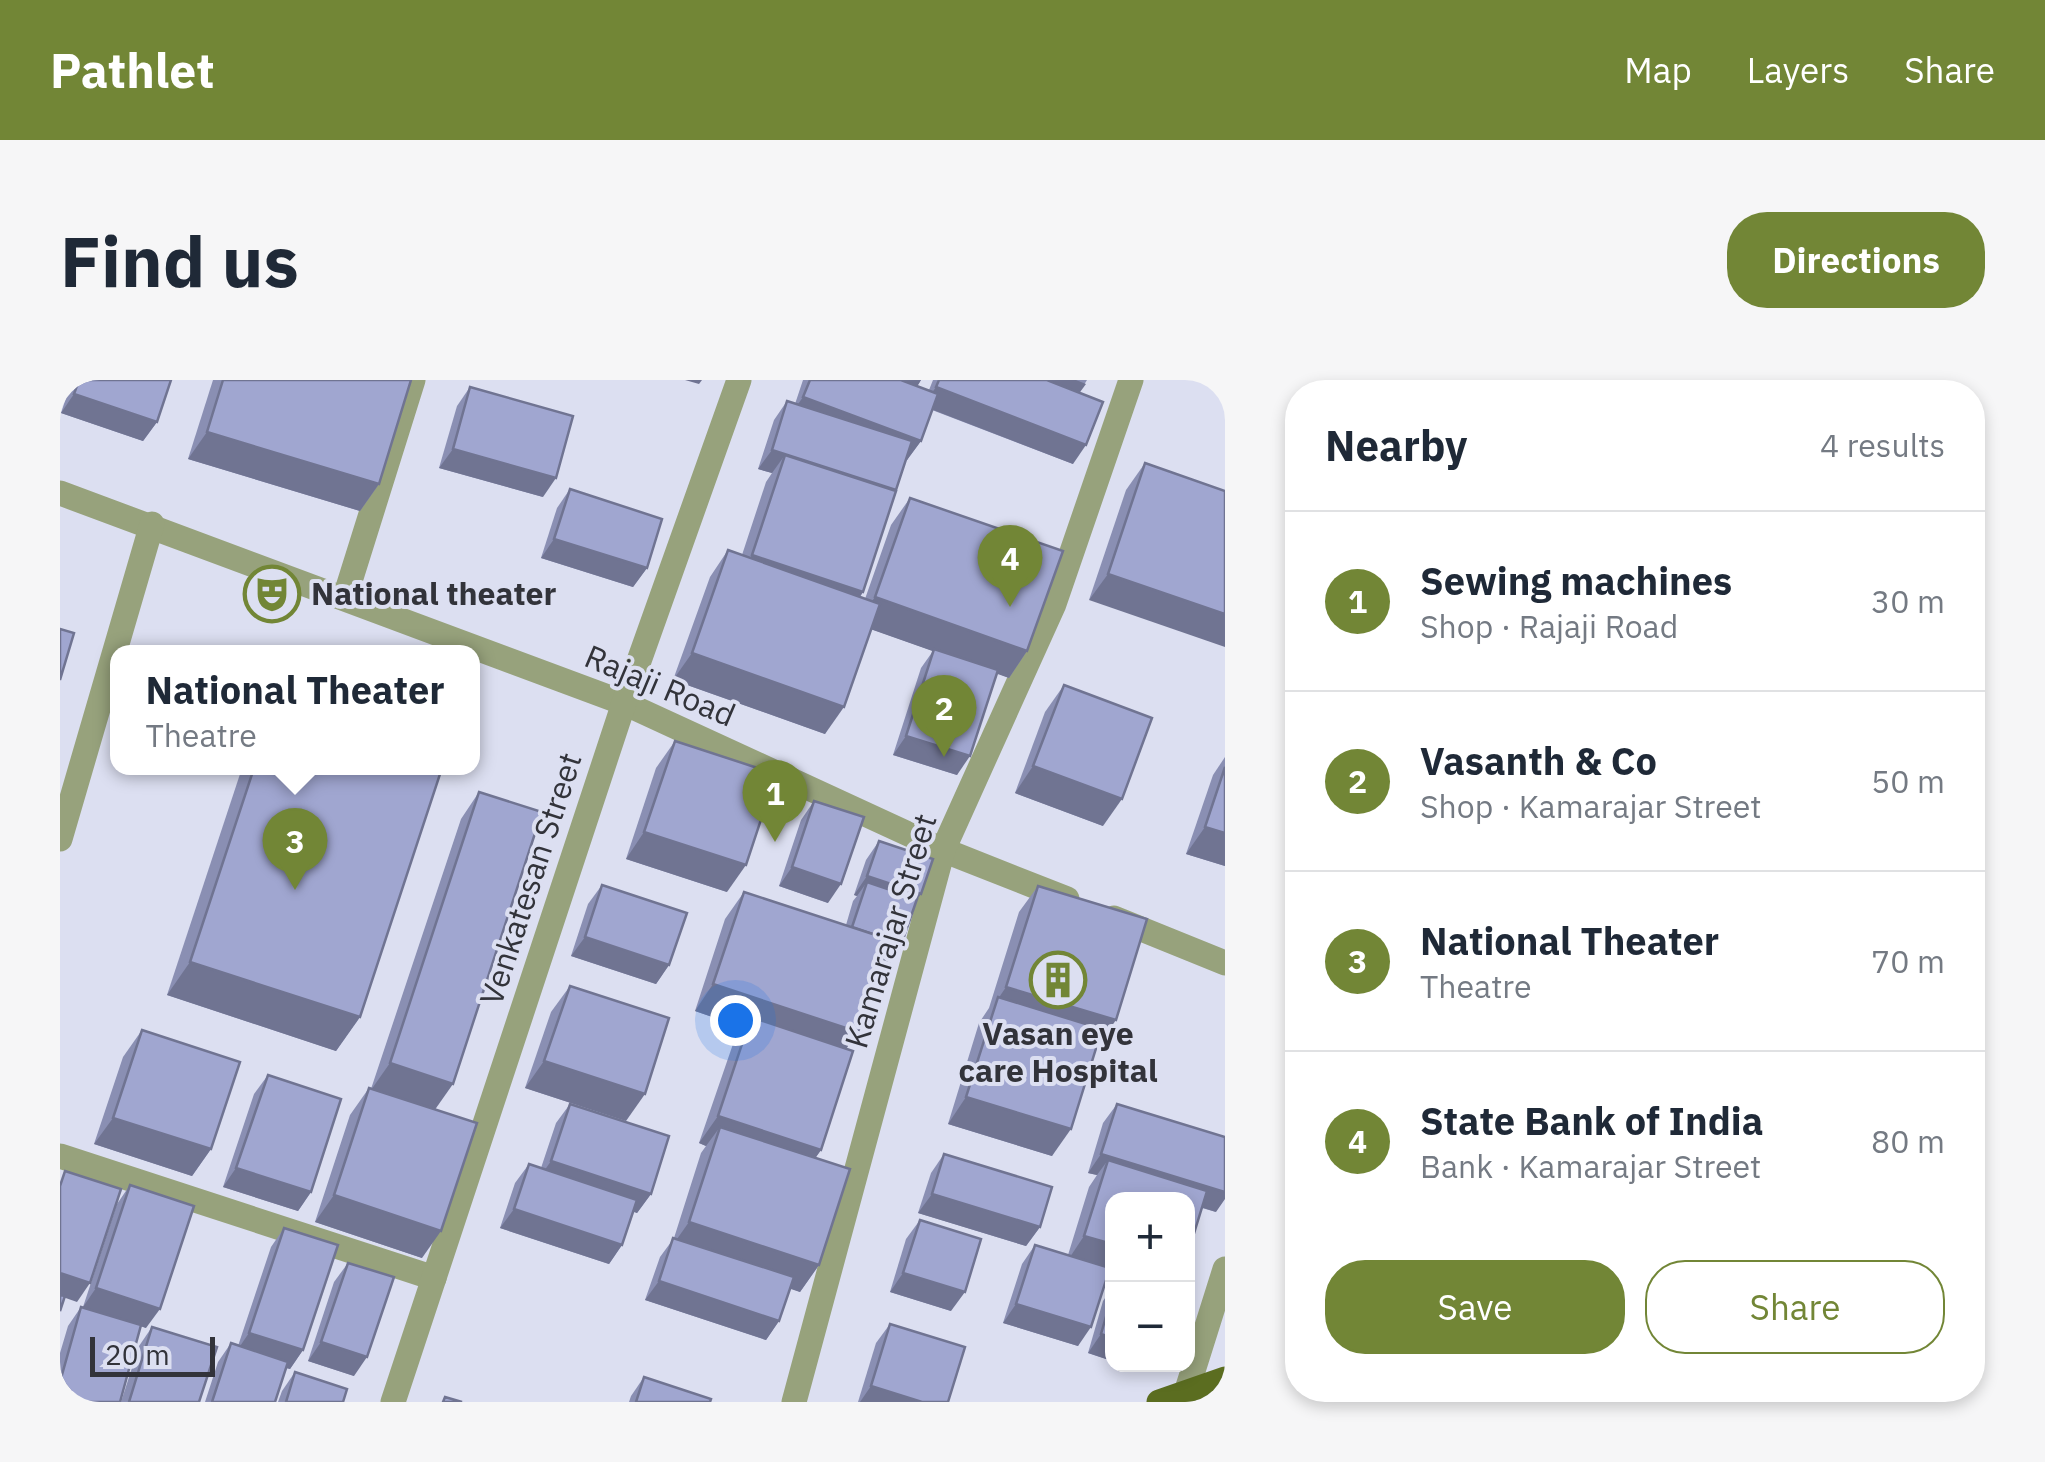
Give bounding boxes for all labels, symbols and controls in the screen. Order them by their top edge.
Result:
text: Pathlet [50,39,215,101]
text: Map [1624,47,1692,93]
text: Layers [1747,47,1849,93]
text: Share [1904,47,1995,93]
button: Directions [1727,212,1985,308]
text: Find us [60,215,299,306]
text: Nearby [1325,418,1467,473]
text: 4 results [1820,424,1945,466]
pin: 4 [978,524,1042,607]
text: Sewing machines [1420,556,1732,605]
theatre icon: National theater [242,564,302,624]
place label: National theater [311,572,557,614]
text: 1 [1348,580,1367,622]
text: 30 m [1871,580,1945,622]
text: Shop · Rajaji Road [1420,605,1678,647]
street label: Rajaji Road [579,635,742,736]
popup [110,645,480,775]
text: National Theater [145,665,445,714]
pin: 2 [912,674,976,757]
text: Theatre [145,714,257,756]
text: Vasanth & Co [1420,736,1657,785]
street label: Venkatesan Street [469,747,591,1010]
pin: 1 [742,760,808,842]
text: 2 [1348,760,1367,802]
text: 50 m [1871,760,1945,802]
text: Shop · Kamarajar Street [1420,785,1762,827]
pin: 3 [262,808,328,890]
street label: Kamarajar Street [834,808,946,1053]
text: National Theater [1420,916,1719,965]
text: 3 [1348,940,1367,982]
text: 70 m [1871,940,1945,982]
building icon: Vasan eye care Hospital [1028,950,1088,1010]
text: Theatre [1420,965,1532,1007]
your location [710,995,761,1046]
place label: Vasan eye care Hospital [958,1012,1158,1091]
text: State Bank of India [1420,1096,1763,1145]
text: 4 [1348,1120,1367,1162]
text: 80 m [1871,1120,1945,1162]
text: Bank · Kamarajar Street [1420,1145,1761,1187]
map controls [1105,1192,1195,1372]
button: + [1105,1192,1195,1282]
button: Save [1325,1260,1625,1354]
button: Share [1645,1260,1945,1354]
button: − [1105,1282,1195,1372]
scale bar [90,1332,215,1376]
text: 20 m [105,1336,170,1373]

